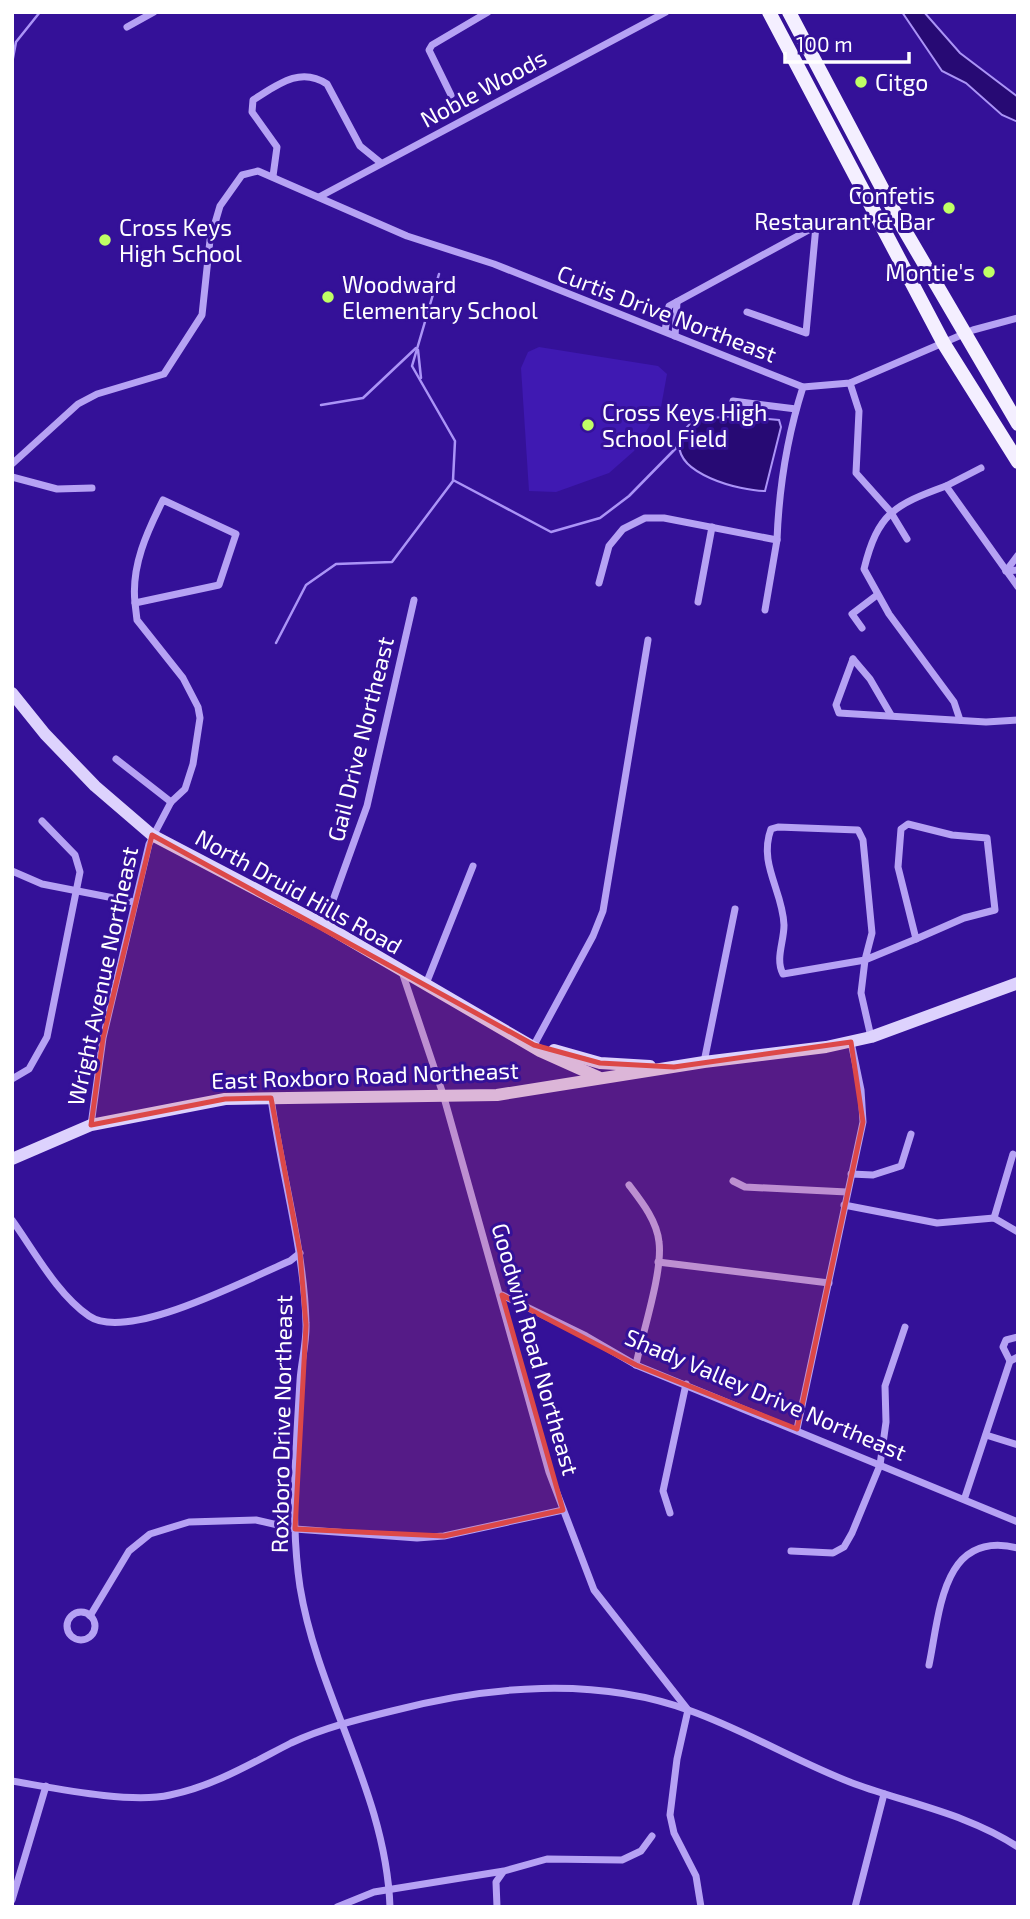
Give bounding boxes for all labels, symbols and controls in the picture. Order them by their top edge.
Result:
scale bar [785,21,909,65]
text: 100 m [796,31,853,56]
street label: Noble Woods [415,43,551,133]
place label: Citgo [875,68,928,96]
marker: Citgo [853,74,869,90]
place label: Confetis Restaurant & Bar [754,181,935,235]
marker: Confetis Restaurant & Bar [941,200,957,216]
place label: Cross Keys High School [119,213,242,267]
marker: Cross Keys High School [97,232,113,248]
street label: Curtis Drive Northeast [553,258,781,368]
place label: Montie's [885,258,975,286]
marker: Montie's [981,264,997,280]
place label: Woodward Elementary School [342,270,538,324]
marker: Woodward Elementary School [320,289,336,305]
place label: Cross Keys High School Field [602,398,767,452]
marker: Cross Keys High School Field [580,417,596,433]
street label: Gail Drive Northeast [321,634,399,844]
street label: North Druid Hills Road [191,823,407,959]
street label: Wright Avenue Northeast [61,844,143,1108]
street label: East Roxboro Road Northeast [211,1056,519,1094]
street label: Goodwin Road Northeast [487,1220,585,1479]
street label: Roxboro Drive Northeast [265,1294,297,1553]
street label: Shady Valley Drive Northeast [621,1322,911,1466]

